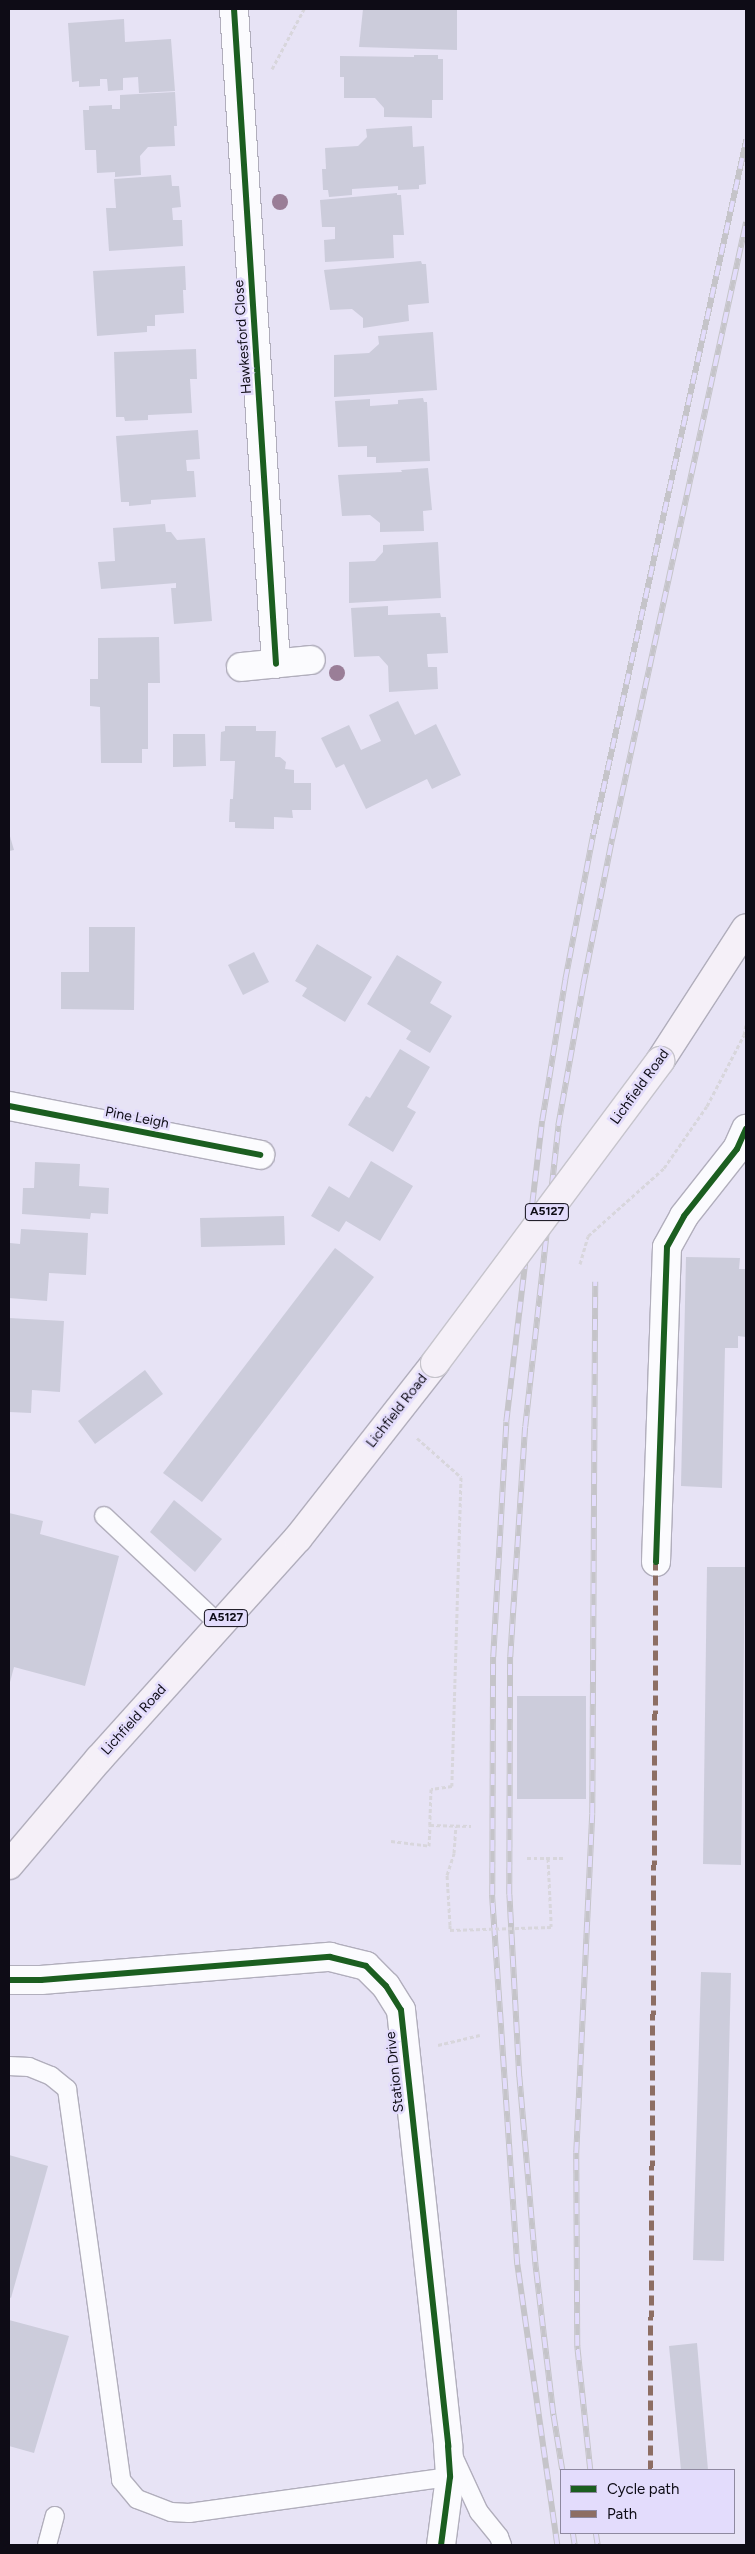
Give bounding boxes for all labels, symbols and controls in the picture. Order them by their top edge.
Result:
street label: Hawkesford Close [231,279,255,395]
street label: Lichfield Road [607,1046,673,1128]
street label: Pine Leigh [104,1104,170,1132]
road number: A5127 [524,1202,570,1222]
street label: Lichfield Road [363,1371,431,1451]
road number: A5127 [204,1609,248,1628]
street label: Lichfield Road [98,1681,170,1759]
street label: Station Drive [382,2031,408,2113]
legend [560,2469,735,2534]
text: Cycle path [607,2480,679,2498]
text: Path [607,2505,637,2523]

